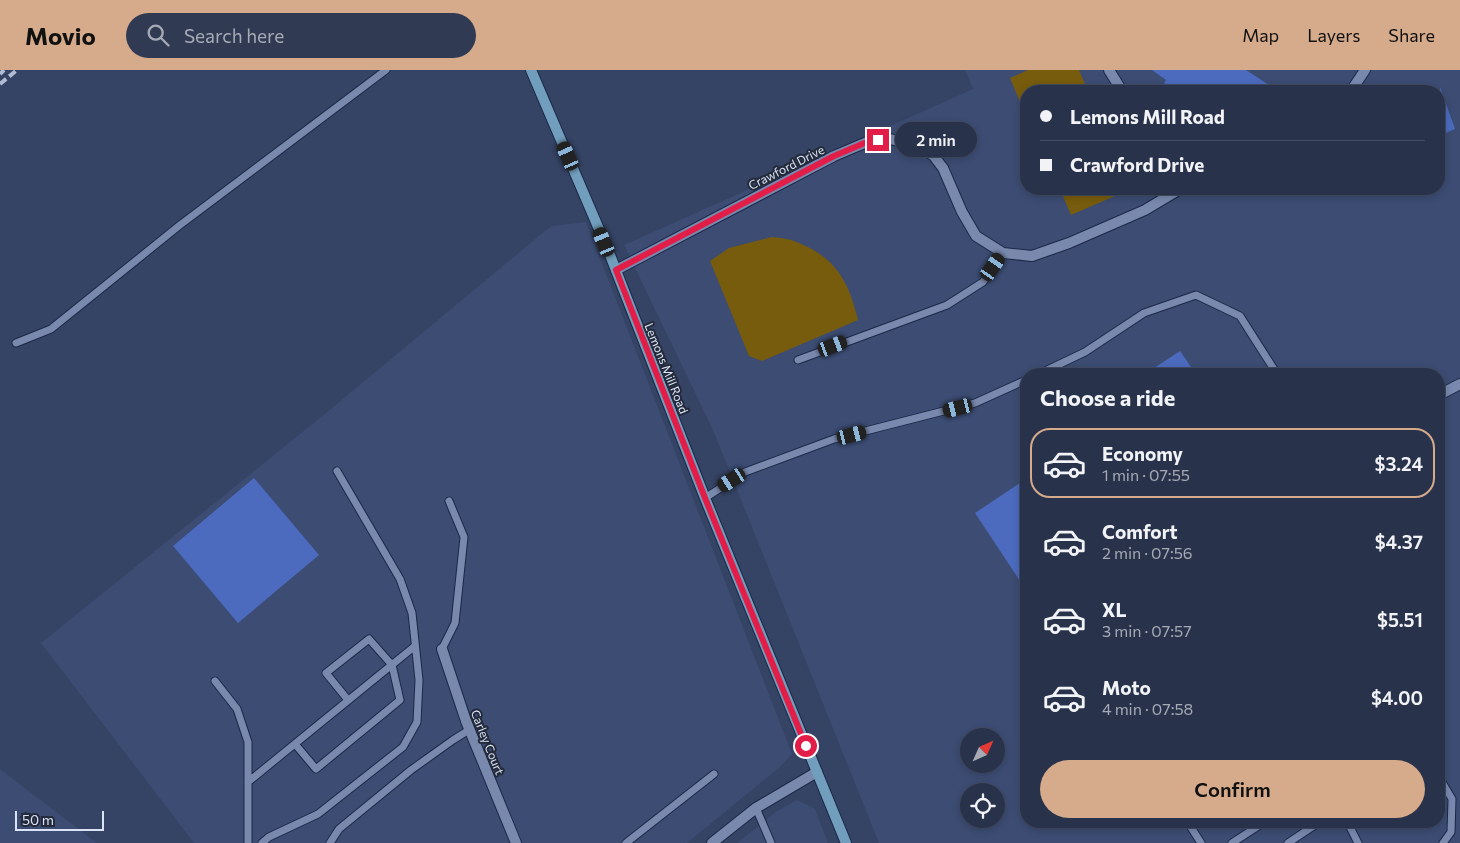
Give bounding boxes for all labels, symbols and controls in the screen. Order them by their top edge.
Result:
search box [126,13,476,58]
text: Movio [25,21,96,50]
icon: search [144,21,172,49]
text: Search here [184,24,284,47]
text: Map [1242,24,1279,46]
text: Layers [1307,24,1360,46]
text: Share [1388,24,1435,46]
text: Lemons Mill Road [1070,105,1225,128]
callout: 2 min [896,122,978,158]
route end [867,129,889,151]
text: 2 min [916,130,956,149]
car [555,139,580,173]
street label: Crawford Drive [746,142,826,192]
text: Crawford Drive [1070,153,1204,176]
car [591,225,616,259]
car [978,250,1007,284]
street label: Lemons Mill Road [642,321,692,415]
car [816,334,849,358]
text: Choose a ride [1040,384,1175,411]
car [941,397,974,419]
car [835,424,868,446]
icon: car [1042,441,1087,486]
text: Economy [1102,442,1183,465]
text: $3.24 [1375,452,1423,475]
text: 1 min · 07:55 [1102,465,1190,484]
car [715,466,748,494]
icon: car [1042,519,1087,564]
text: Comfort [1102,520,1178,543]
text: $4.37 [1375,530,1423,553]
text: 2 min · 07:56 [1102,543,1193,562]
icon: car [1042,597,1087,642]
text: XL [1102,598,1127,621]
text: $5.51 [1377,608,1423,631]
text: 3 min · 07:57 [1102,621,1192,640]
icon: car [1042,675,1087,720]
text: Moto [1102,676,1151,699]
text: $4.00 [1371,686,1423,709]
text: 4 min · 07:58 [1102,699,1193,718]
street label: Carley Court [469,707,507,777]
north arrow [960,728,1005,772]
map controls [960,728,1005,828]
route start [795,735,817,757]
button: Confirm [1040,760,1425,818]
button: locate [960,783,1005,828]
scale bar [15,808,104,831]
text: 50 m [22,811,54,828]

